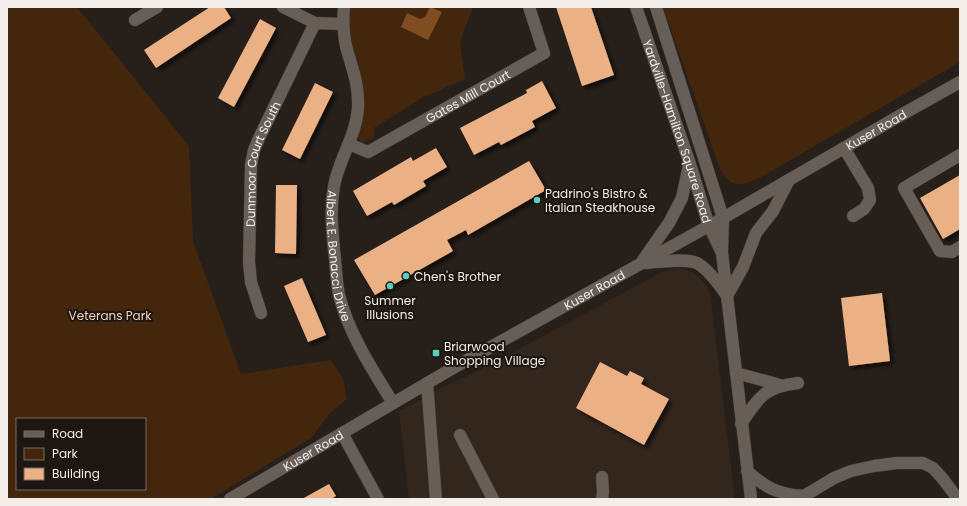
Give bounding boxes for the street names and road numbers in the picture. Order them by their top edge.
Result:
street label: Yardville-Hamilton Square Road [639,37,716,225]
street label: Gates Mill Court [422,65,513,127]
street label: Dunmoor Court South [241,98,284,227]
street label: Kuser Road [842,105,909,154]
street label: Albert E. Bonacci Drive [323,189,355,324]
street label: Kuser Road [560,266,628,313]
street label: Kuser Road [279,426,346,475]

